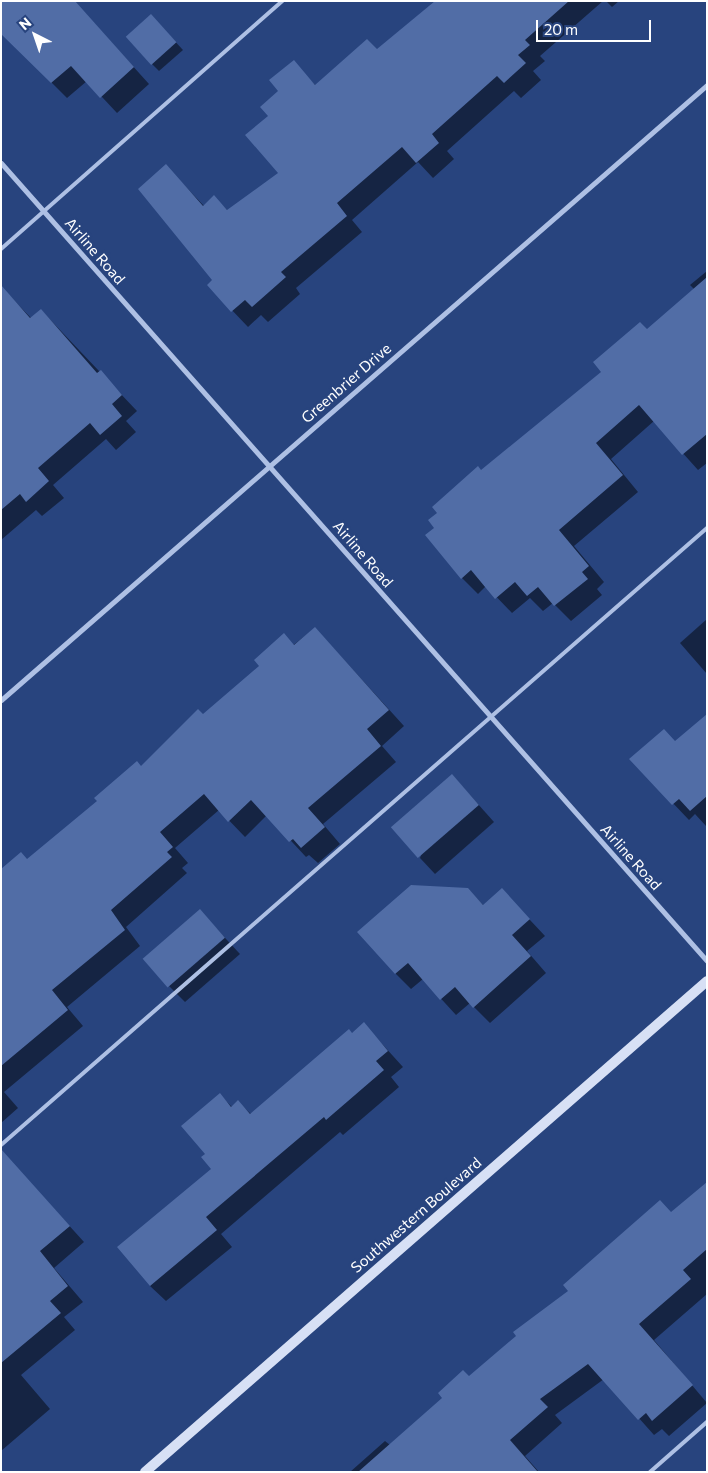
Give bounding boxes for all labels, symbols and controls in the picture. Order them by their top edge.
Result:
north arrow [10,10,60,60]
scale bar [538,10,653,42]
text: N [15,13,34,33]
text: 20 m [544,20,578,38]
street label: Airline Road [61,214,129,288]
street label: Greenbrier Drive [297,339,395,427]
street label: Airline Road [329,517,397,591]
street label: Airline Road [597,820,665,894]
street label: Southwestern Boulevard [347,1153,485,1277]

